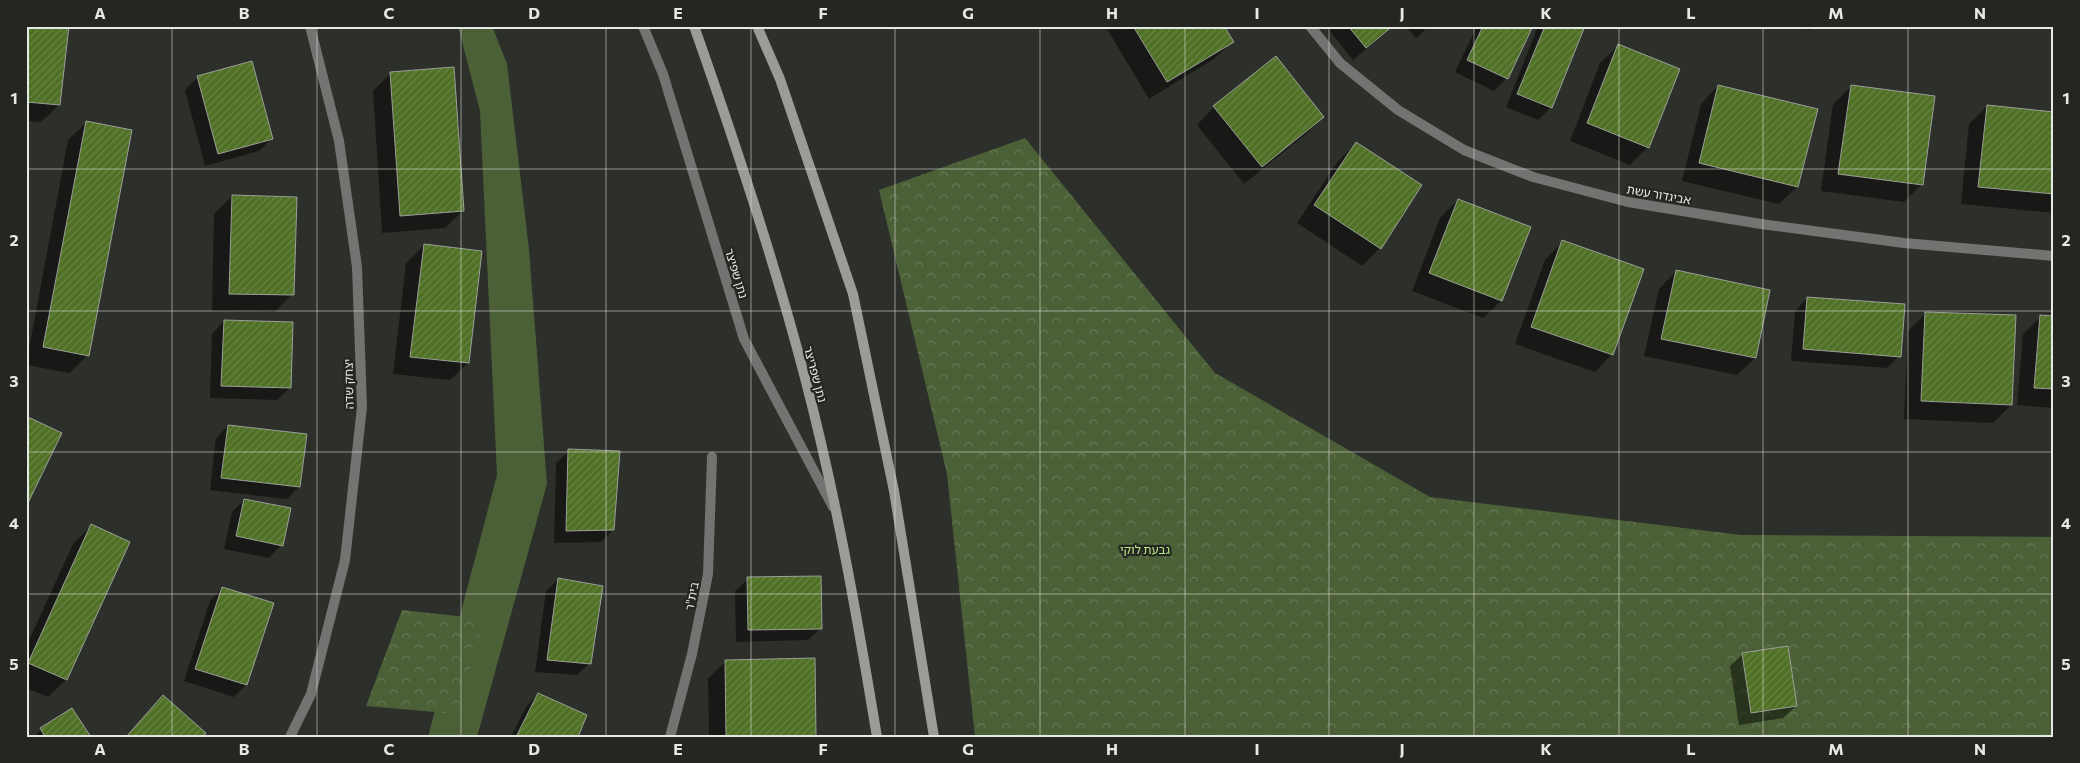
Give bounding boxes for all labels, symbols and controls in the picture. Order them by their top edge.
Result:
text: A [94,3,106,22]
text: B [239,3,250,22]
text: C [384,3,395,22]
text: D [528,3,540,22]
text: E [673,3,683,22]
text: F [818,3,828,22]
text: G [962,3,974,22]
text: H [1106,3,1118,22]
text: I [1254,3,1260,22]
text: J [1399,3,1405,22]
text: K [1540,3,1552,22]
text: L [1686,3,1696,22]
text: M [1828,3,1844,22]
text: N [1974,3,1986,22]
text: 1 [10,88,18,107]
text: 1 [2062,88,2070,107]
street label: אביגדור עשת [1626,181,1693,207]
text: 2 [9,230,19,249]
text: 2 [2061,230,2071,249]
street label: נתן שפיצר [723,246,751,300]
street label: נתן שפריצר [802,344,830,404]
street label: יצחק שדה [341,359,355,409]
text: 3 [9,371,19,390]
text: 3 [2061,371,2071,390]
text: 4 [9,513,19,532]
text: 4 [2061,513,2071,532]
park label: גבעת לוקי [1120,542,1170,556]
street label: בית"ר [681,580,701,612]
text: 5 [9,654,19,673]
text: 5 [2061,654,2071,673]
text: A [94,739,106,758]
text: B [239,739,250,758]
text: C [384,739,395,758]
text: D [528,739,540,758]
text: E [673,739,683,758]
text: F [818,739,828,758]
text: G [962,739,974,758]
text: H [1106,739,1118,758]
text: I [1254,739,1260,758]
text: J [1399,739,1405,758]
text: K [1540,739,1552,758]
text: L [1686,739,1696,758]
text: M [1828,739,1844,758]
text: N [1974,739,1986,758]

